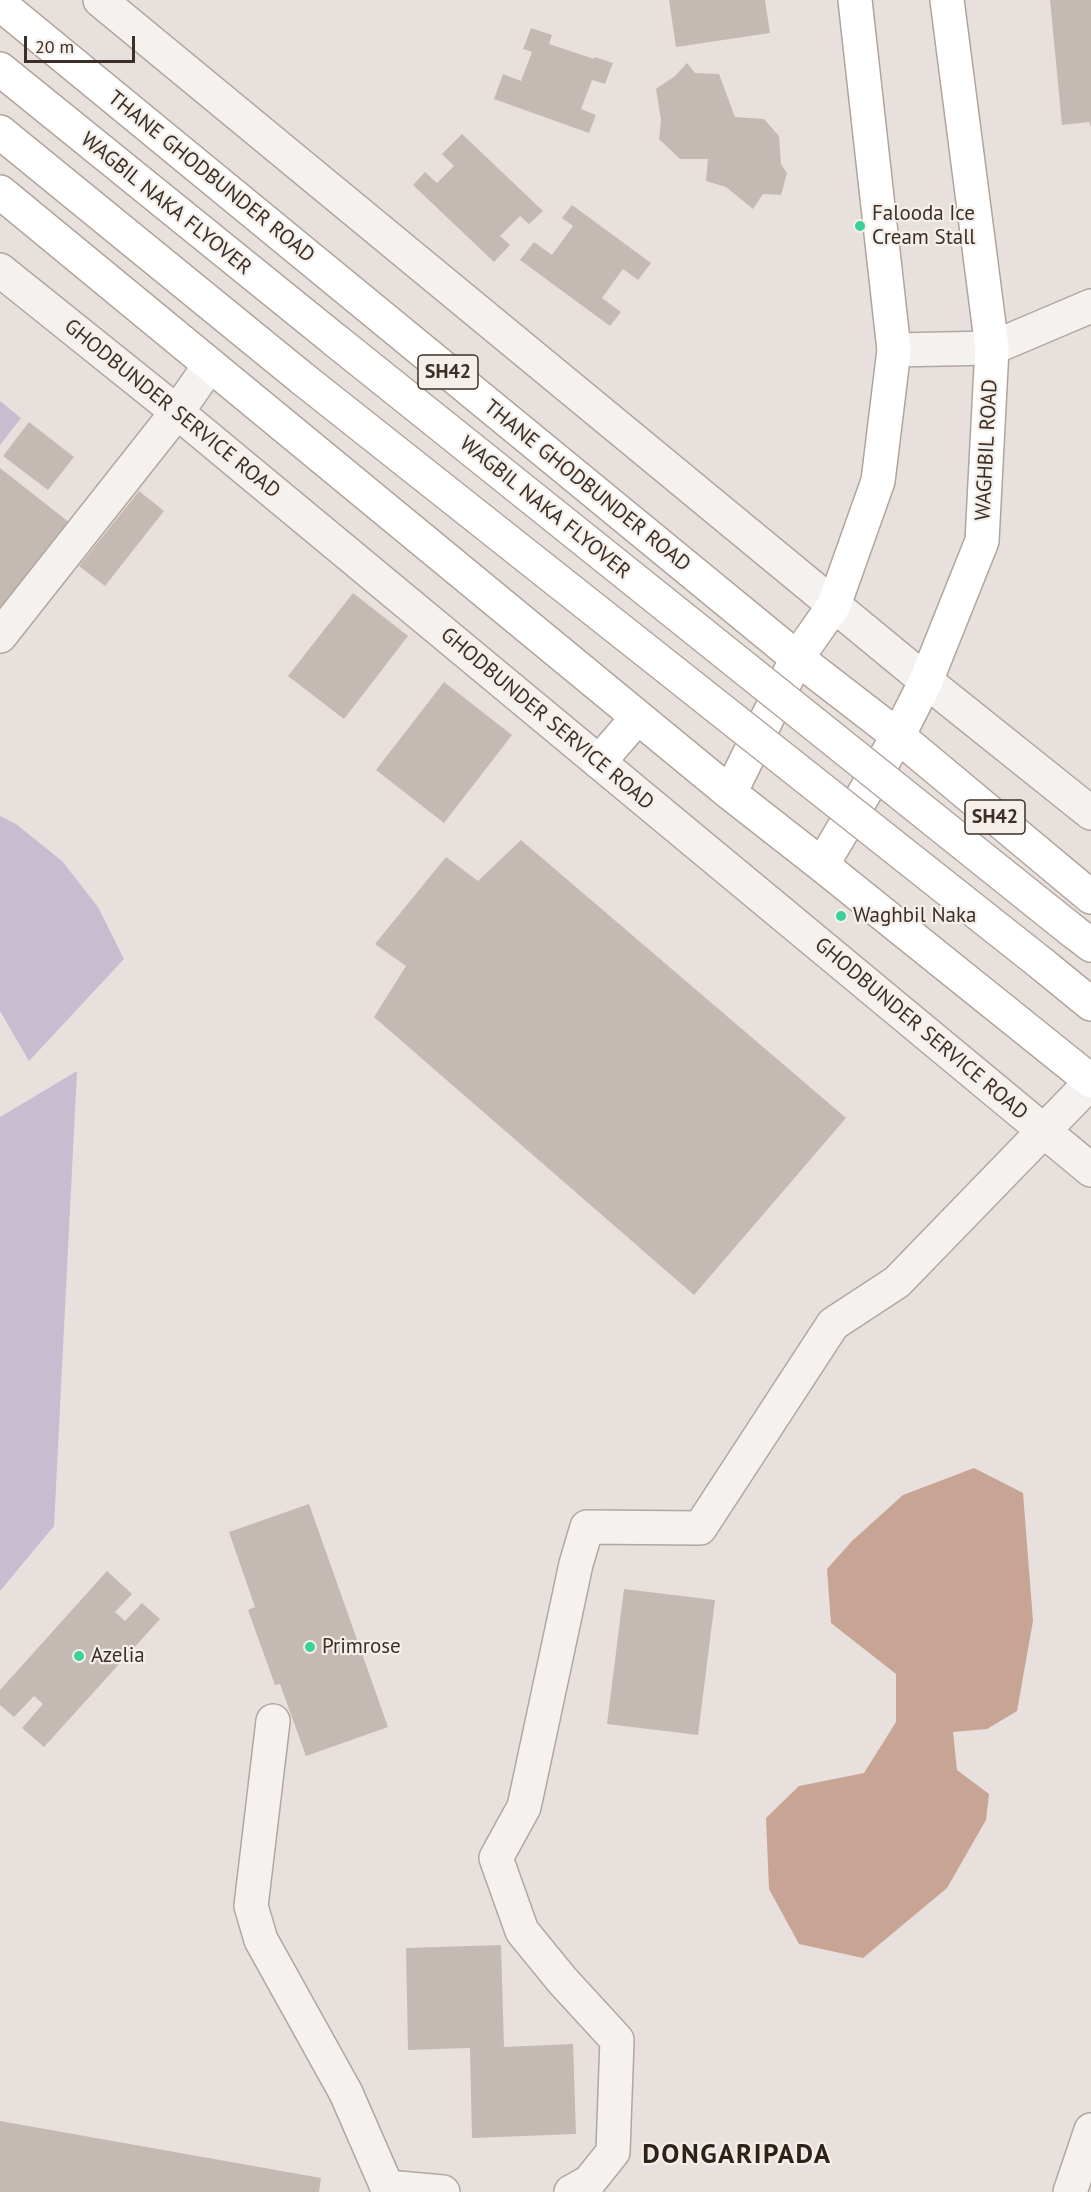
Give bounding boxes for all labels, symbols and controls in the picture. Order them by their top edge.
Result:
scale bar [27,24,138,62]
text: 20 m [35,35,74,58]
street label: THANE GHODBUNDER ROAD [103,86,319,268]
street label: WAGBIL NAKA FLYOVER [75,127,257,281]
place label: Falooda Ice Cream Stall [872,201,975,251]
marker: Falooda Ice Cream Stall [853,219,867,233]
street label: GHODBUNDER SERVICE ROAD [59,314,285,504]
road number: SH42 [418,355,478,389]
street label: WAGHBIL ROAD [971,379,1003,521]
street label: THANE GHODBUNDER ROAD [479,395,695,577]
street label: WAGBIL NAKA FLYOVER [454,431,636,585]
street label: GHODBUNDER SERVICE ROAD [435,622,659,816]
road number: SH42 [965,800,1025,834]
place label: Waghbil Naka [853,903,976,929]
marker: Waghbil Naka [834,909,848,923]
street label: GHODBUNDER SERVICE ROAD [809,932,1033,1126]
place label: Primrose [322,1634,401,1660]
marker: Primrose [303,1640,317,1654]
place label: Azelia [91,1643,145,1669]
marker: Azelia [72,1649,86,1663]
district label: DONGARIPADA [642,2139,832,2171]

